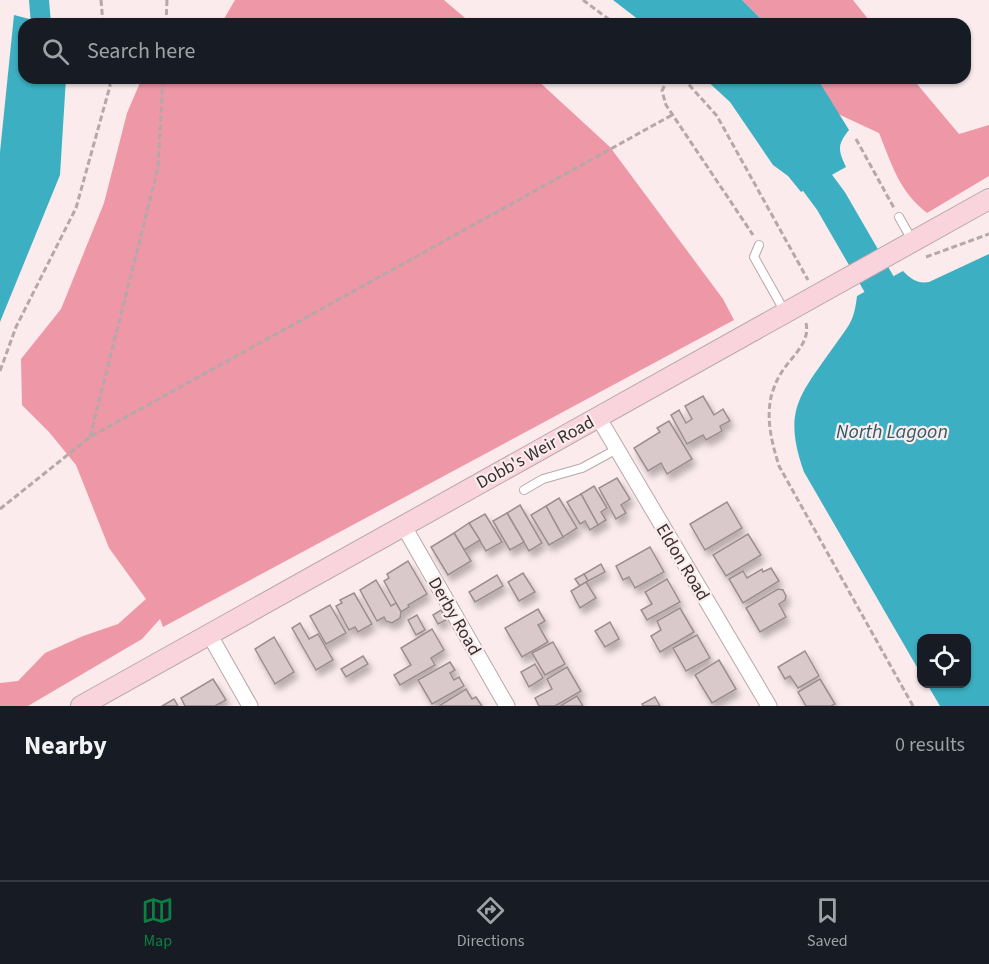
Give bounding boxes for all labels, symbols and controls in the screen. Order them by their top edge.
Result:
search box [18,18,971,84]
icon: search [39,35,72,68]
text: Search here [87,35,195,67]
street label: Dobb's Weir Road [472,410,599,495]
water label: North Lagoon [836,418,948,446]
street label: Eldon Road [650,519,715,606]
street label: Derby Road [422,572,487,660]
map controls [917,634,971,688]
button: locate [917,634,971,688]
text: Nearby [24,727,107,764]
text: 0 results [895,731,965,759]
tab: Map [141,894,174,952]
tab: Directions [457,894,524,952]
tab: Saved [807,894,848,952]

